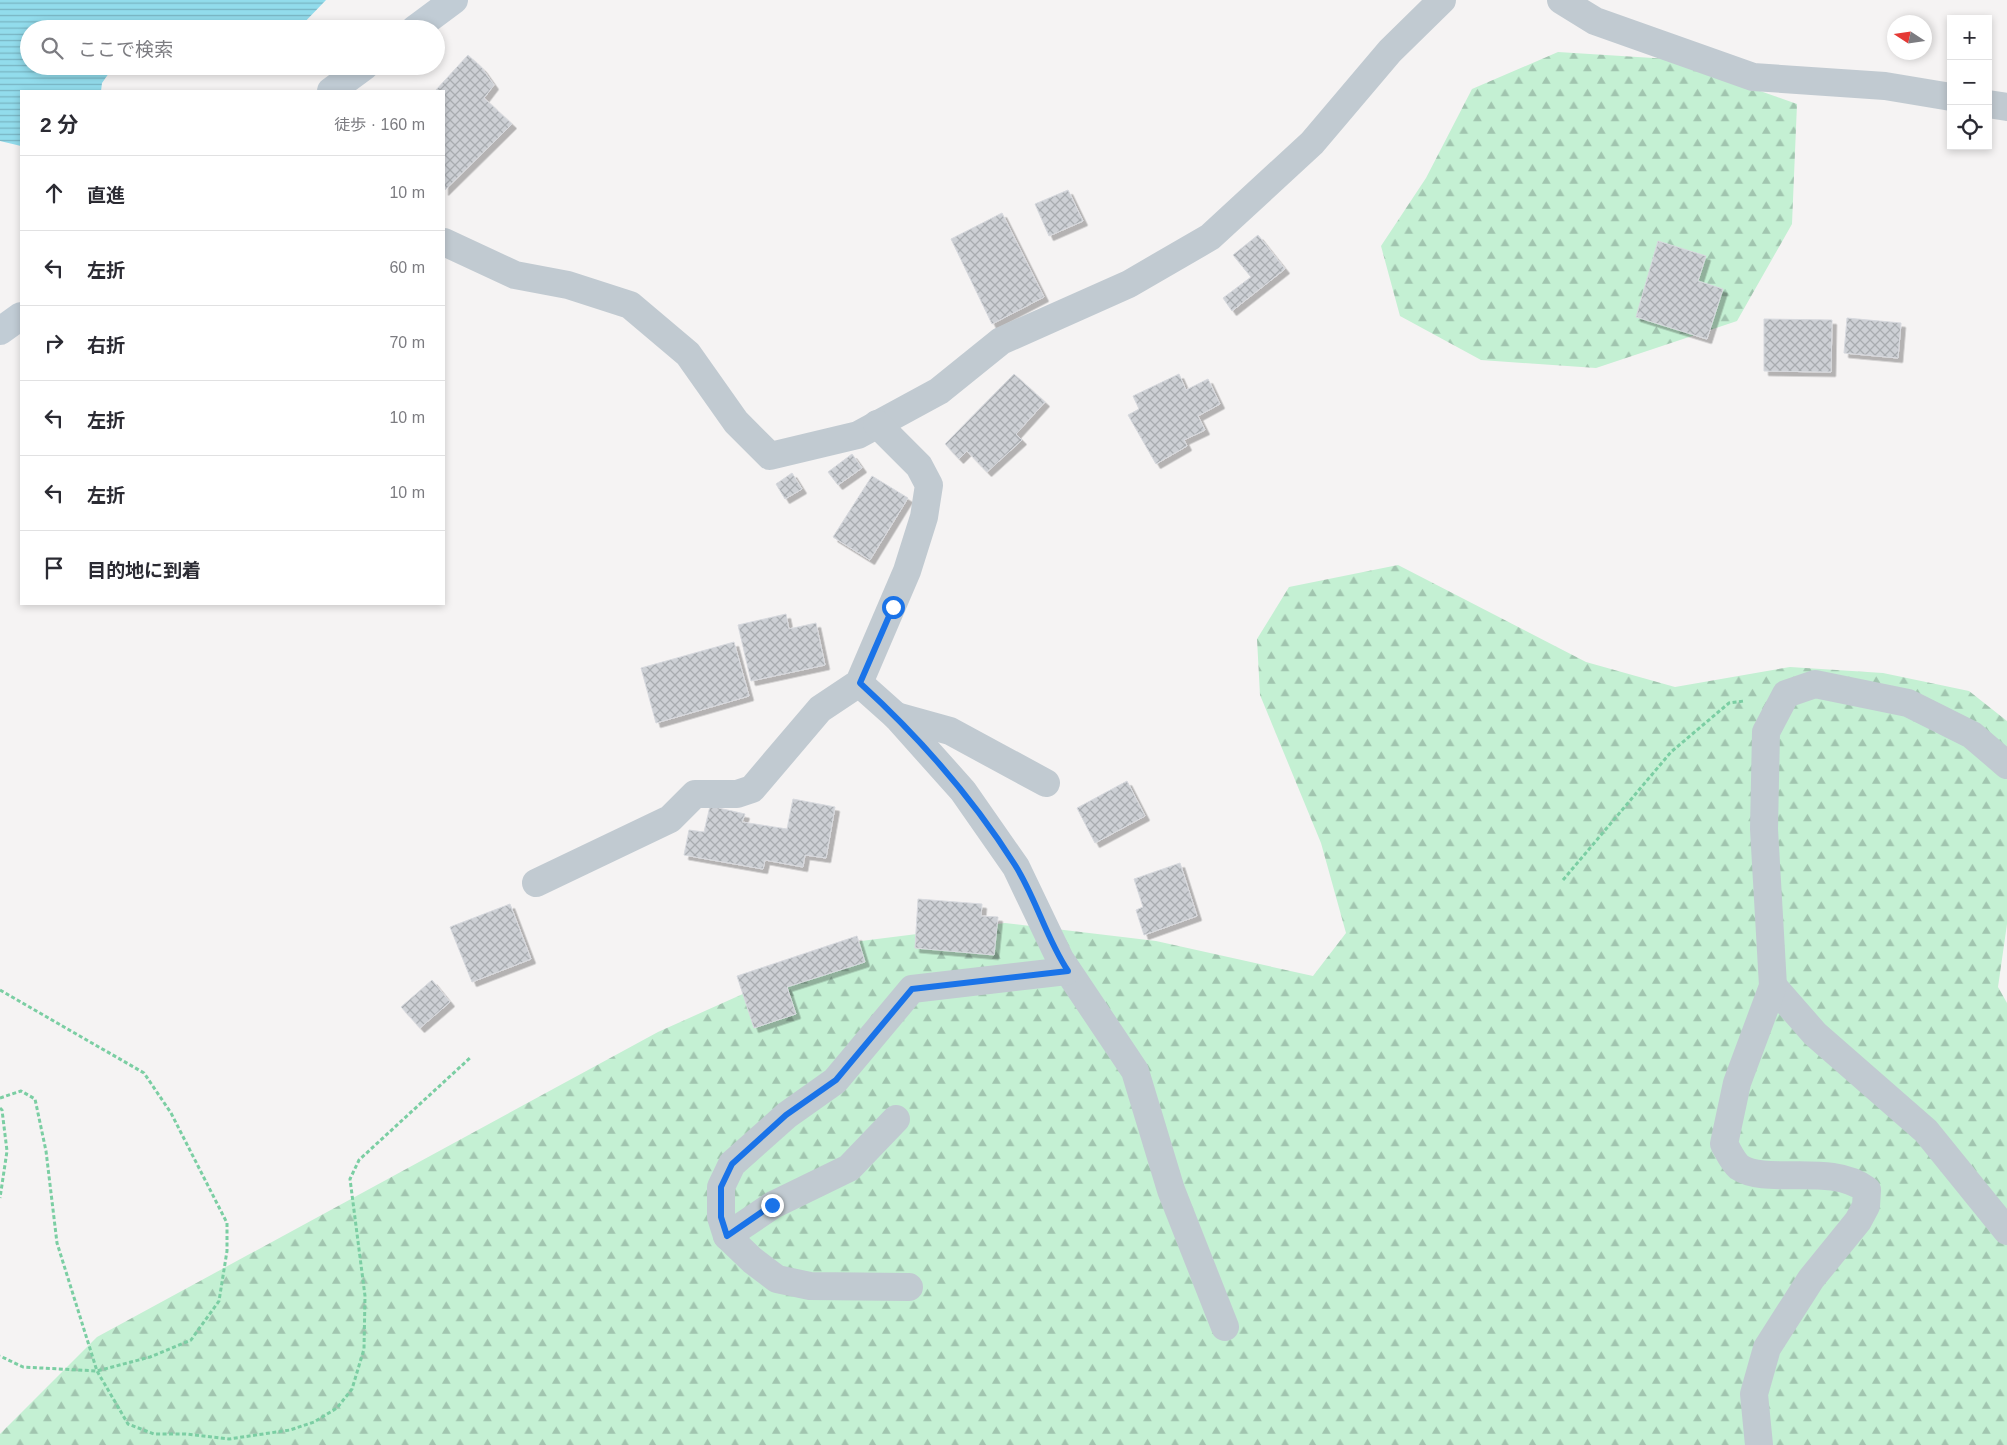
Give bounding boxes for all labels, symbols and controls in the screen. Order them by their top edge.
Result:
north arrow [1887,15,1932,60]
map controls [1947,15,1992,150]
button: + [1947,15,1992,60]
search box [20,20,445,75]
icon: search [38,34,66,62]
text: ここで検索 [78,39,173,60]
button: − [1947,60,1992,105]
button: locate [1947,105,1992,150]
text: 2 分 [40,113,79,136]
text: 徒歩 · 160 m [334,116,425,133]
icon: ahead [40,179,68,207]
text: 10 m [389,184,425,201]
text: 直進 [87,185,125,206]
icon: left [40,254,68,282]
text: 60 m [389,259,425,276]
text: 左折 [87,260,125,281]
icon: right [40,329,68,357]
text: 70 m [389,334,425,351]
text: 右折 [87,335,125,356]
icon: left [40,404,68,432]
text: 10 m [389,409,425,426]
text: 左折 [87,410,125,431]
icon: left [40,479,68,507]
text: 10 m [389,484,425,501]
text: 左折 [87,485,125,506]
icon: arrive [40,554,68,582]
text: 目的地に到着 [87,560,201,581]
route start [882,596,905,619]
route end [761,1194,784,1217]

